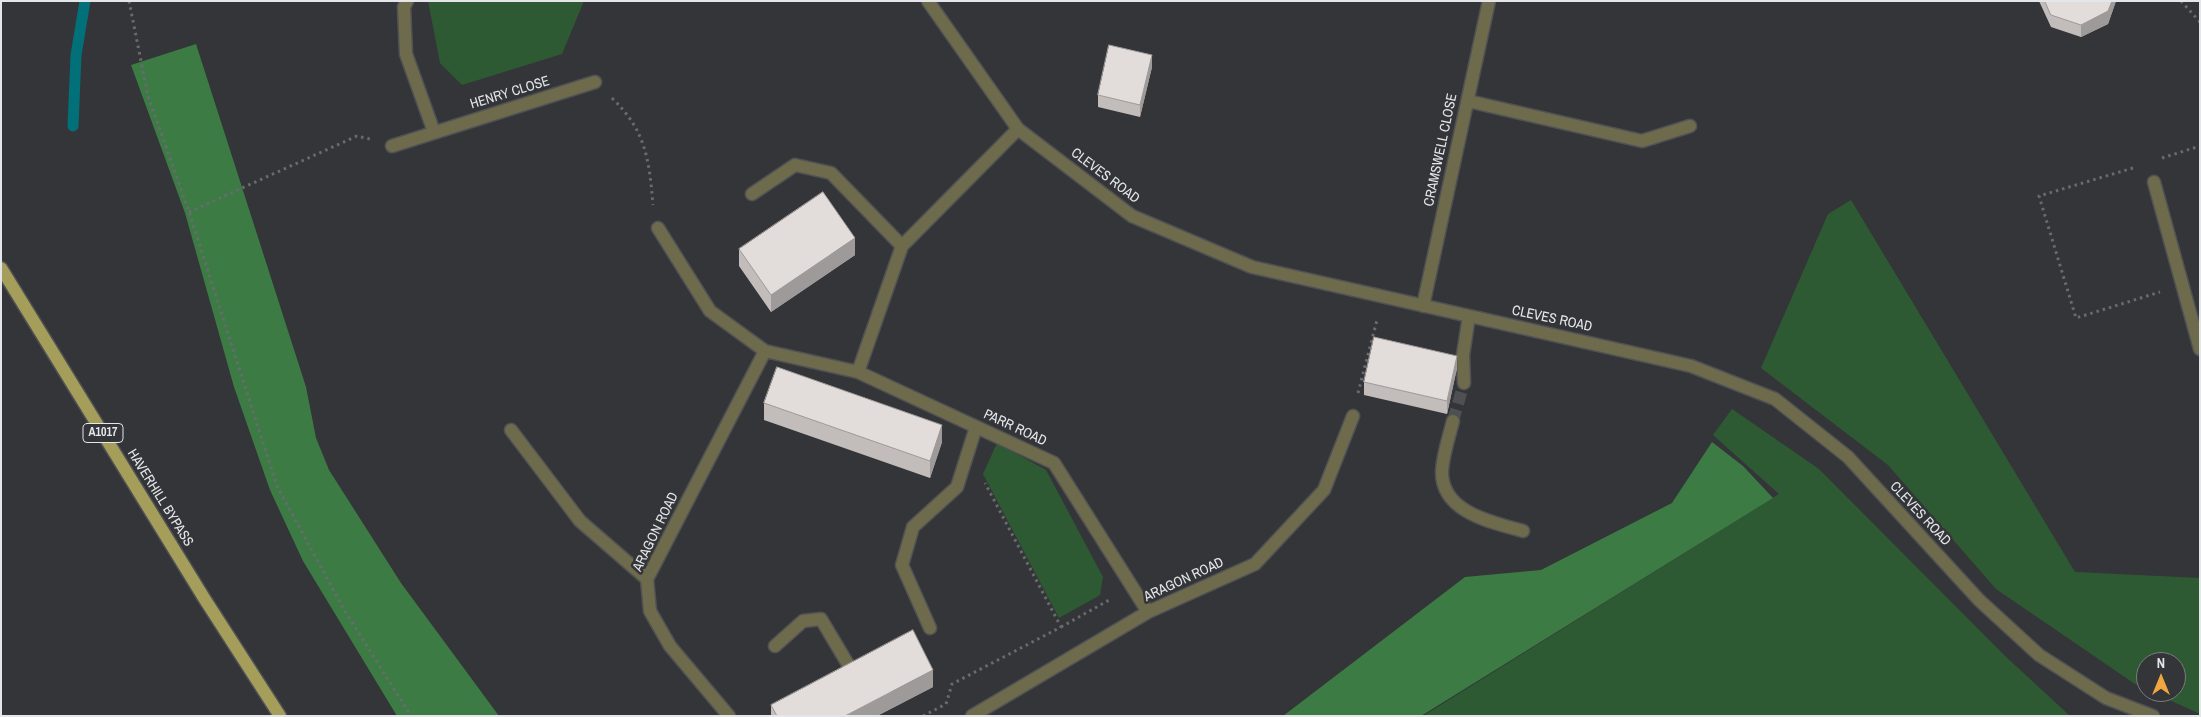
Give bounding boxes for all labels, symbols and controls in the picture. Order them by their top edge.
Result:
street label: HENRY CLOSE [468,73,552,113]
street label: CRAMSWELL CLOSE [1421,92,1461,208]
street label: CLEVES ROAD [1067,145,1143,207]
street label: CLEVES ROAD [1510,302,1594,336]
street label: PARR ROAD [981,406,1049,450]
road number: A1017 [83,423,123,442]
street label: HAVERHILL BYPASS [123,446,197,550]
street label: CLEVES ROAD [1886,478,1954,550]
street label: ARAGON ROAD [630,490,682,574]
street label: ARAGON ROAD [1141,554,1227,606]
north arrow [2136,652,2186,702]
text: N [2157,654,2165,672]

